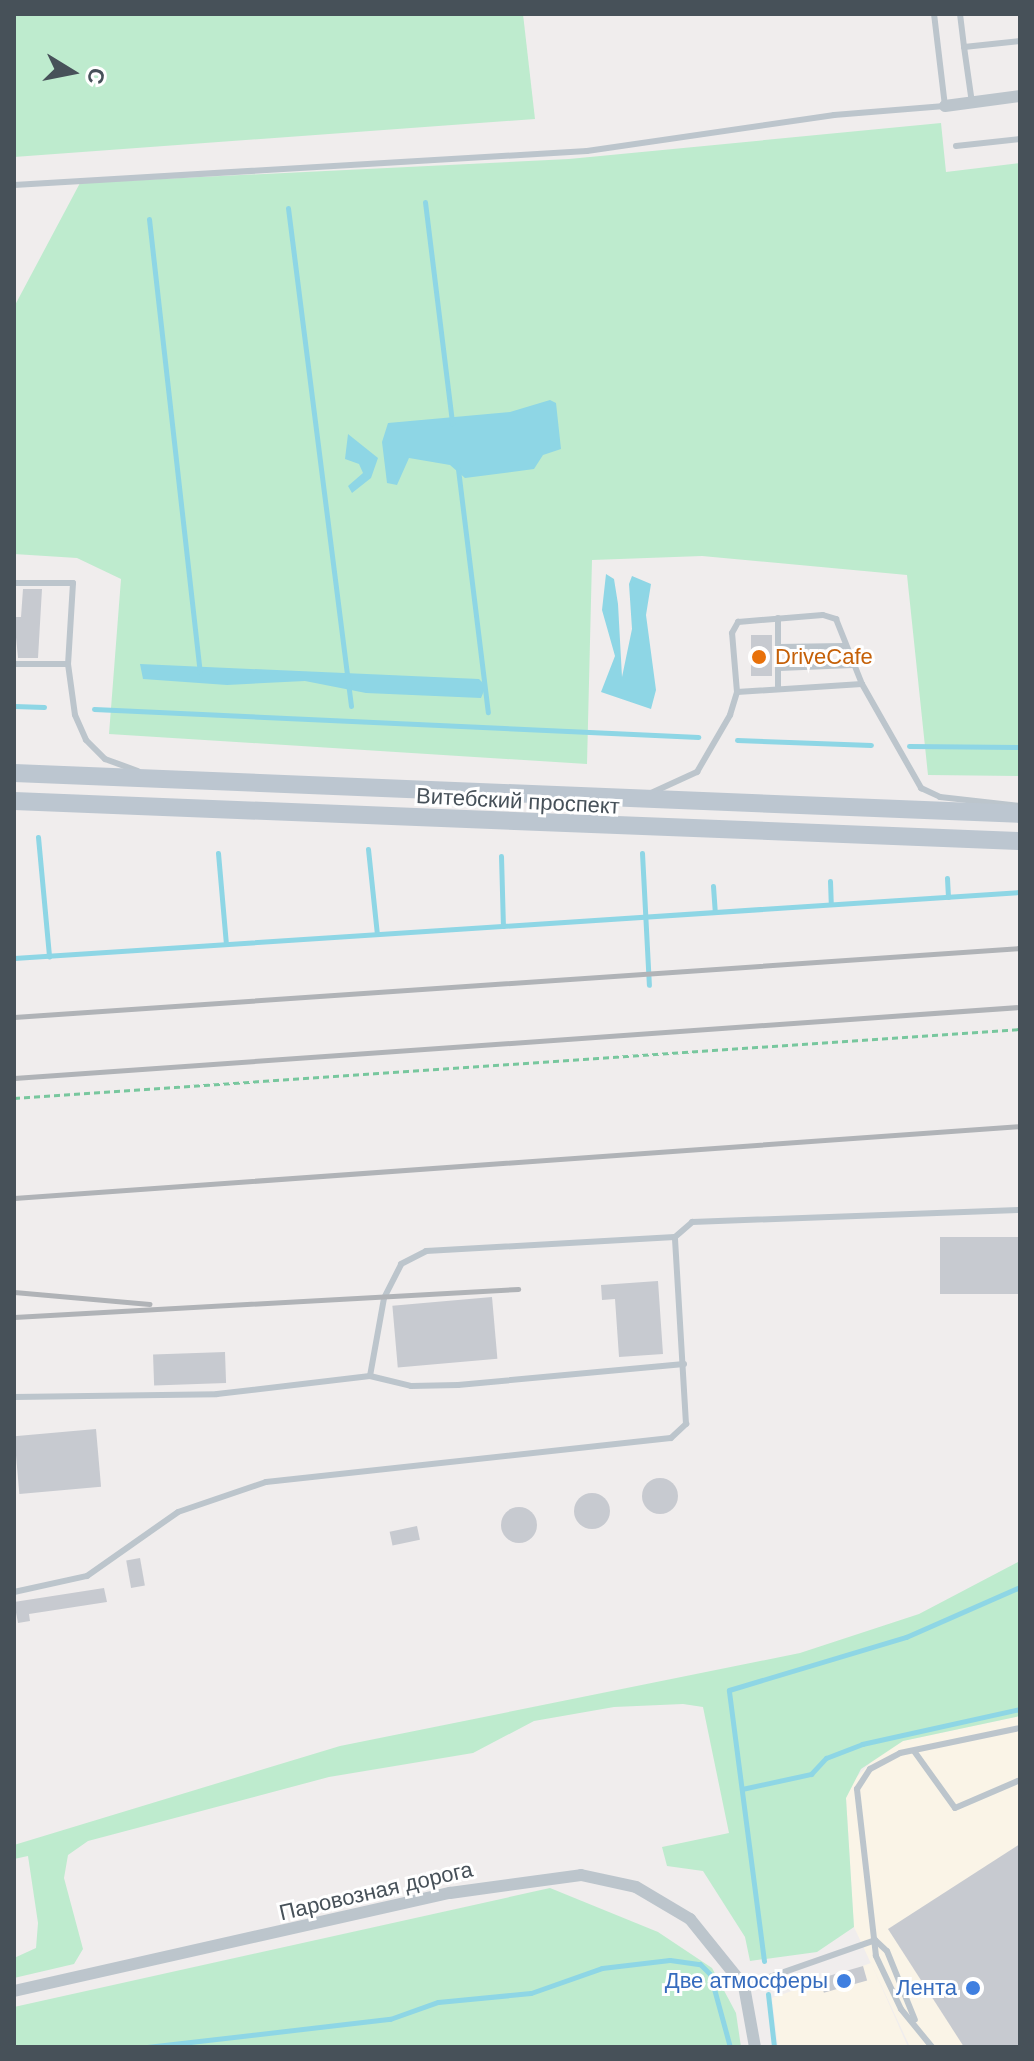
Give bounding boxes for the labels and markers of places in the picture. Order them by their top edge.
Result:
place label: DriveCafe [775,644,873,670]
marker: DriveCafe [750,648,768,666]
place label: Две атмосферы [665,1968,828,1994]
marker: Две атмосферы [835,1972,853,1990]
place label: Лента [896,1975,957,2001]
marker: Лента [964,1979,982,1997]

